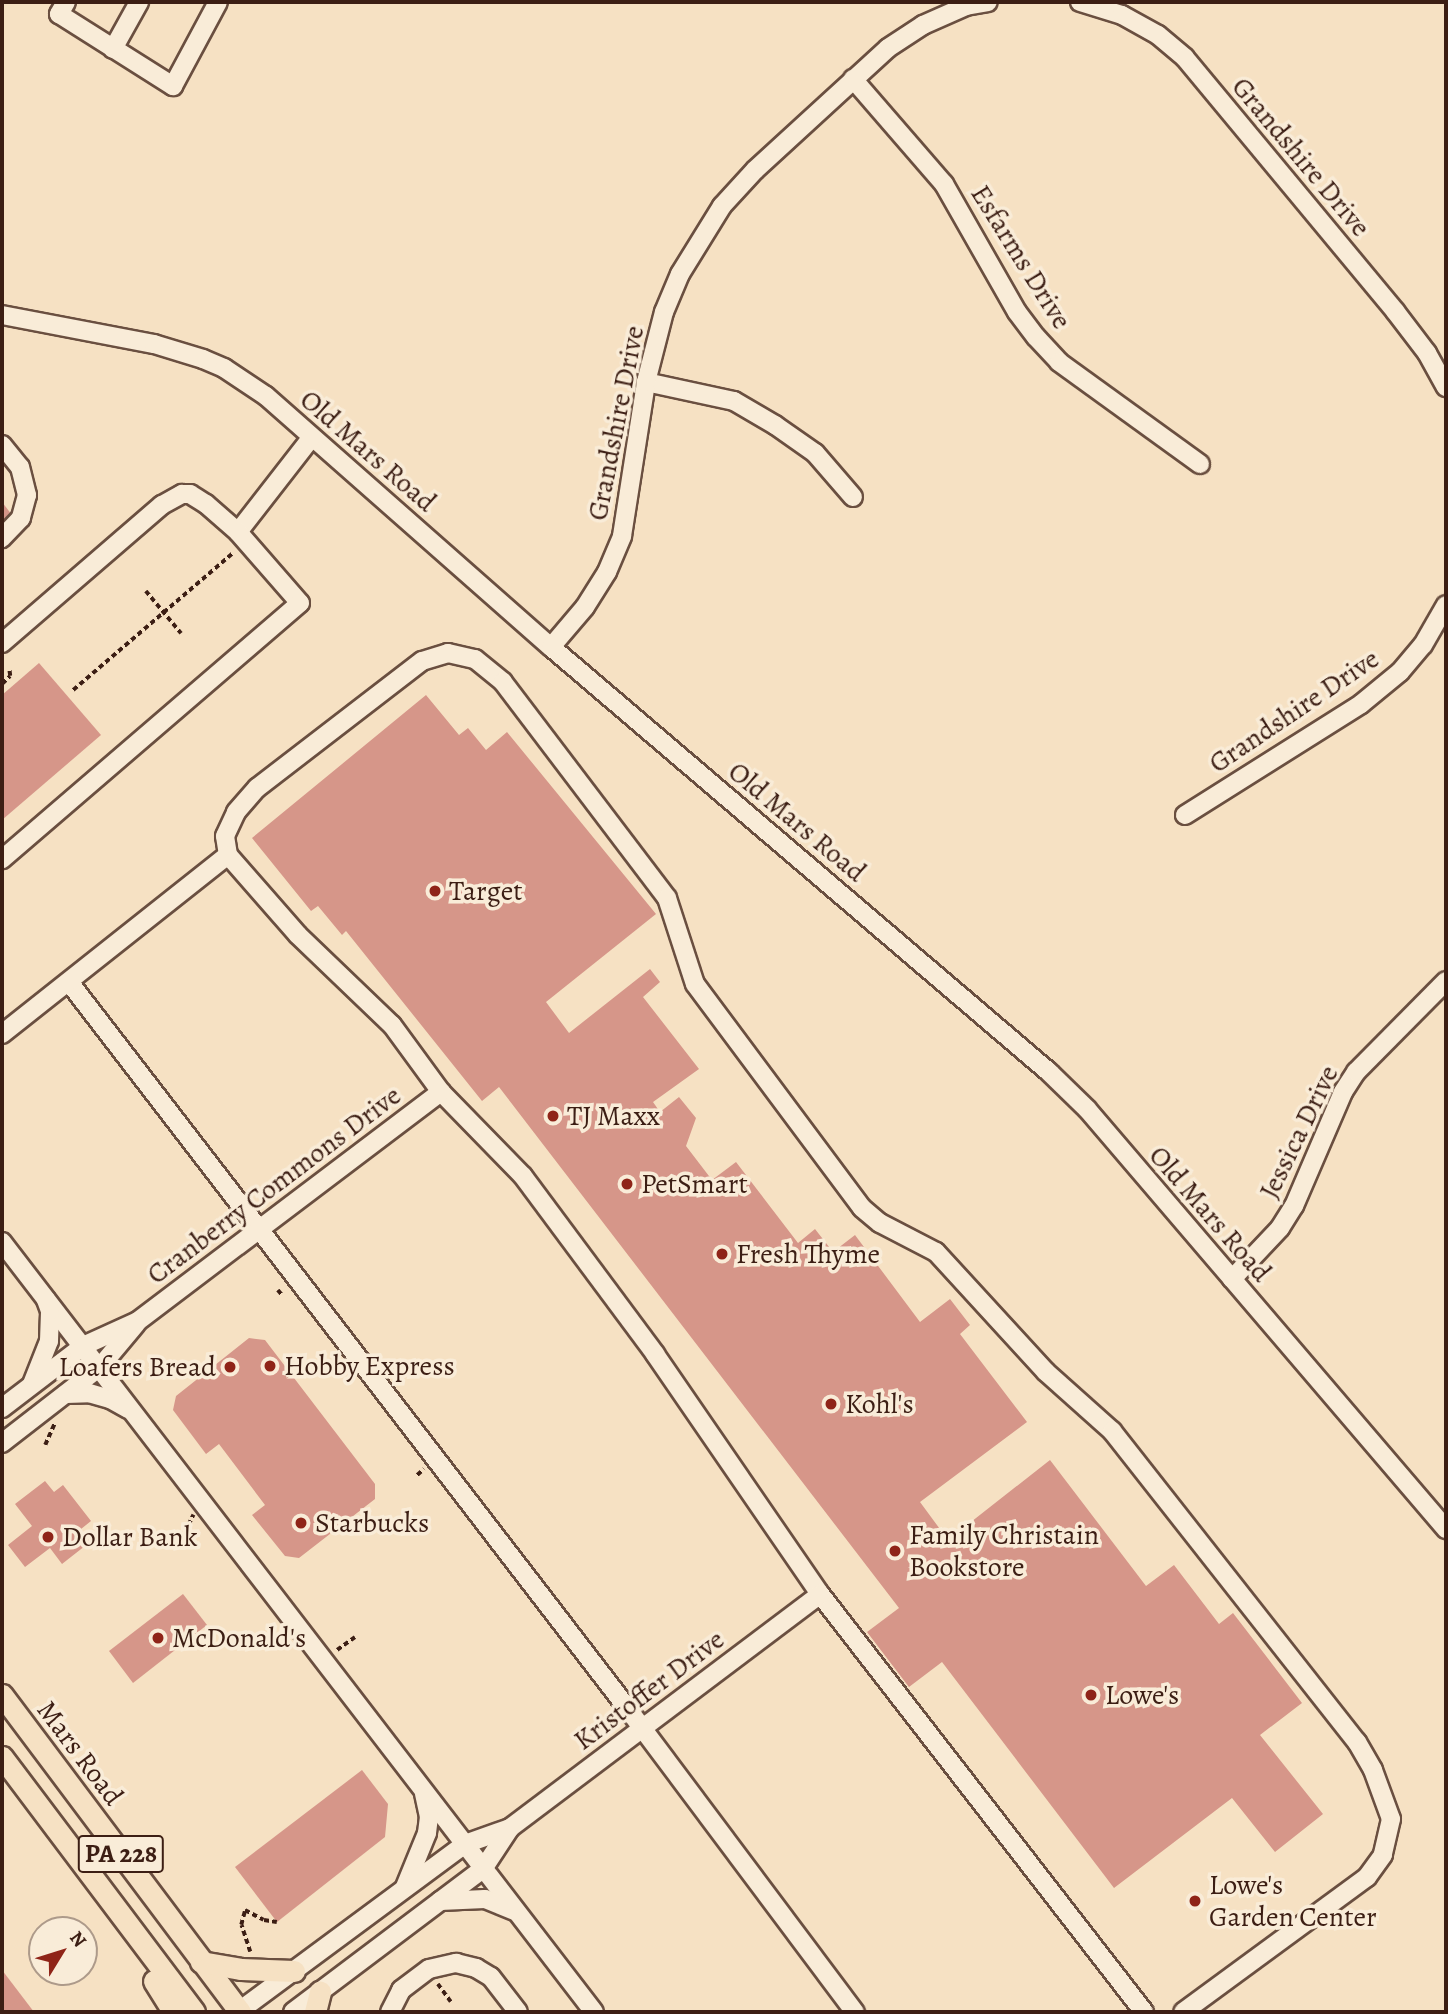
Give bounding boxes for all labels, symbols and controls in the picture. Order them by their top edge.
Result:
street label: Grandshire Drive [1225,71,1377,243]
street label: Esfarms Drive [963,179,1079,335]
street label: Grandshire Drive [581,323,651,523]
street label: Old Mars Road [293,383,443,519]
street label: Grandshire Drive [1203,642,1385,780]
street label: Old Mars Road [721,755,873,889]
place label: Target [449,874,522,908]
marker: Target [427,883,443,899]
street label: Jessica Drive [1252,1060,1346,1204]
street label: Cranberry Commons Drive [141,1079,407,1291]
place label: TJ Maxx [567,1099,660,1133]
marker: TJ Maxx [545,1108,561,1124]
street label: Old Mars Road [1142,1139,1278,1289]
place label: PetSmart [641,1167,748,1201]
marker: PetSmart [619,1176,635,1192]
place label: Fresh Thyme [736,1237,880,1271]
marker: Fresh Thyme [714,1246,730,1262]
place label: Hobby Express [284,1349,455,1383]
place label: Loafers Bread [59,1350,216,1384]
marker: Hobby Express [262,1358,278,1374]
marker: Loafers Bread [222,1359,238,1375]
place label: Kohl's [845,1387,914,1421]
marker: Kohl's [823,1396,839,1412]
place label: Starbucks [315,1506,429,1540]
marker: Starbucks [293,1515,309,1531]
place label: Family Christain Bookstore [909,1518,1099,1584]
place label: Dollar Bank [62,1520,198,1554]
marker: Dollar Bank [40,1529,56,1545]
marker: Family Christain Bookstore [887,1543,903,1559]
place label: McDonald's [172,1621,306,1655]
street label: Kristoffer Drive [567,1623,731,1757]
marker: McDonald's [150,1630,166,1646]
place label: Lowe's [1105,1678,1179,1712]
marker: Lowe's [1083,1687,1099,1703]
street label: Mars Road [30,1694,130,1812]
road number: PA 228 [77,1831,165,1876]
place label: Lowe's Garden Center [1209,1868,1377,1934]
marker: Lowe's Garden Center [1187,1893,1203,1909]
north arrow [28,1916,98,1986]
text: N [63,1926,92,1953]

